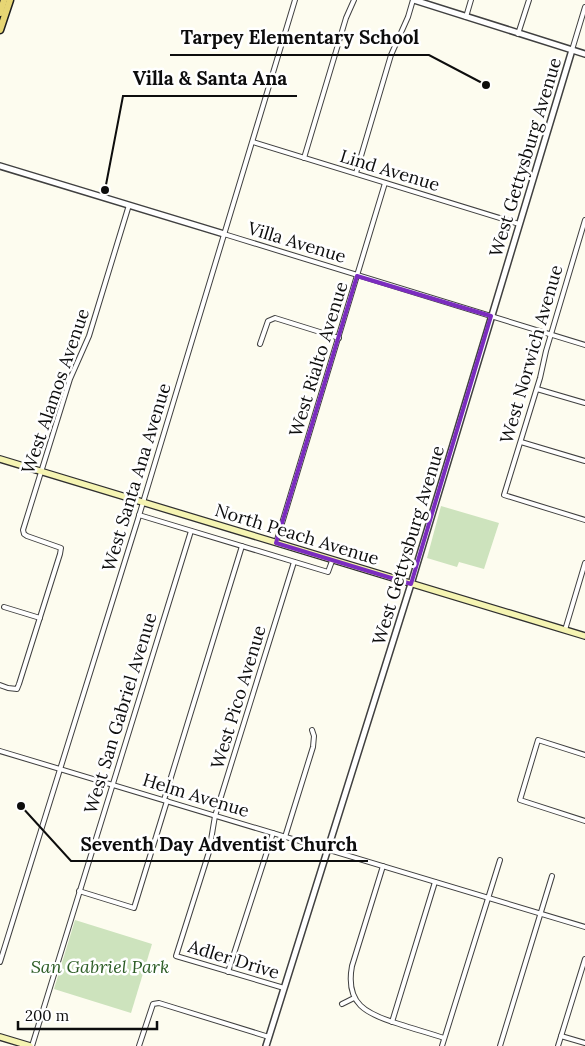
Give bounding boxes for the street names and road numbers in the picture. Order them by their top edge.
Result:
street label: West Gettysburg Avenue [484,54,566,259]
street label: Lind Avenue [337,144,443,196]
street label: Villa Avenue [244,216,349,268]
street label: West Norwich Avenue [494,262,568,446]
street label: West Rialto Avenue [283,278,353,439]
street label: West Alamos Avenue [16,305,94,477]
street label: West Santa Ana Avenue [96,380,176,574]
street label: West Gettysburg Avenue [367,442,449,647]
street label: North Peach Avenue [212,498,382,570]
street label: West San Gabriel Avenue [78,610,162,816]
street label: West Pico Avenue [205,622,271,772]
street label: Helm Avenue [140,768,252,822]
street label: Adler Drive [185,934,283,984]

